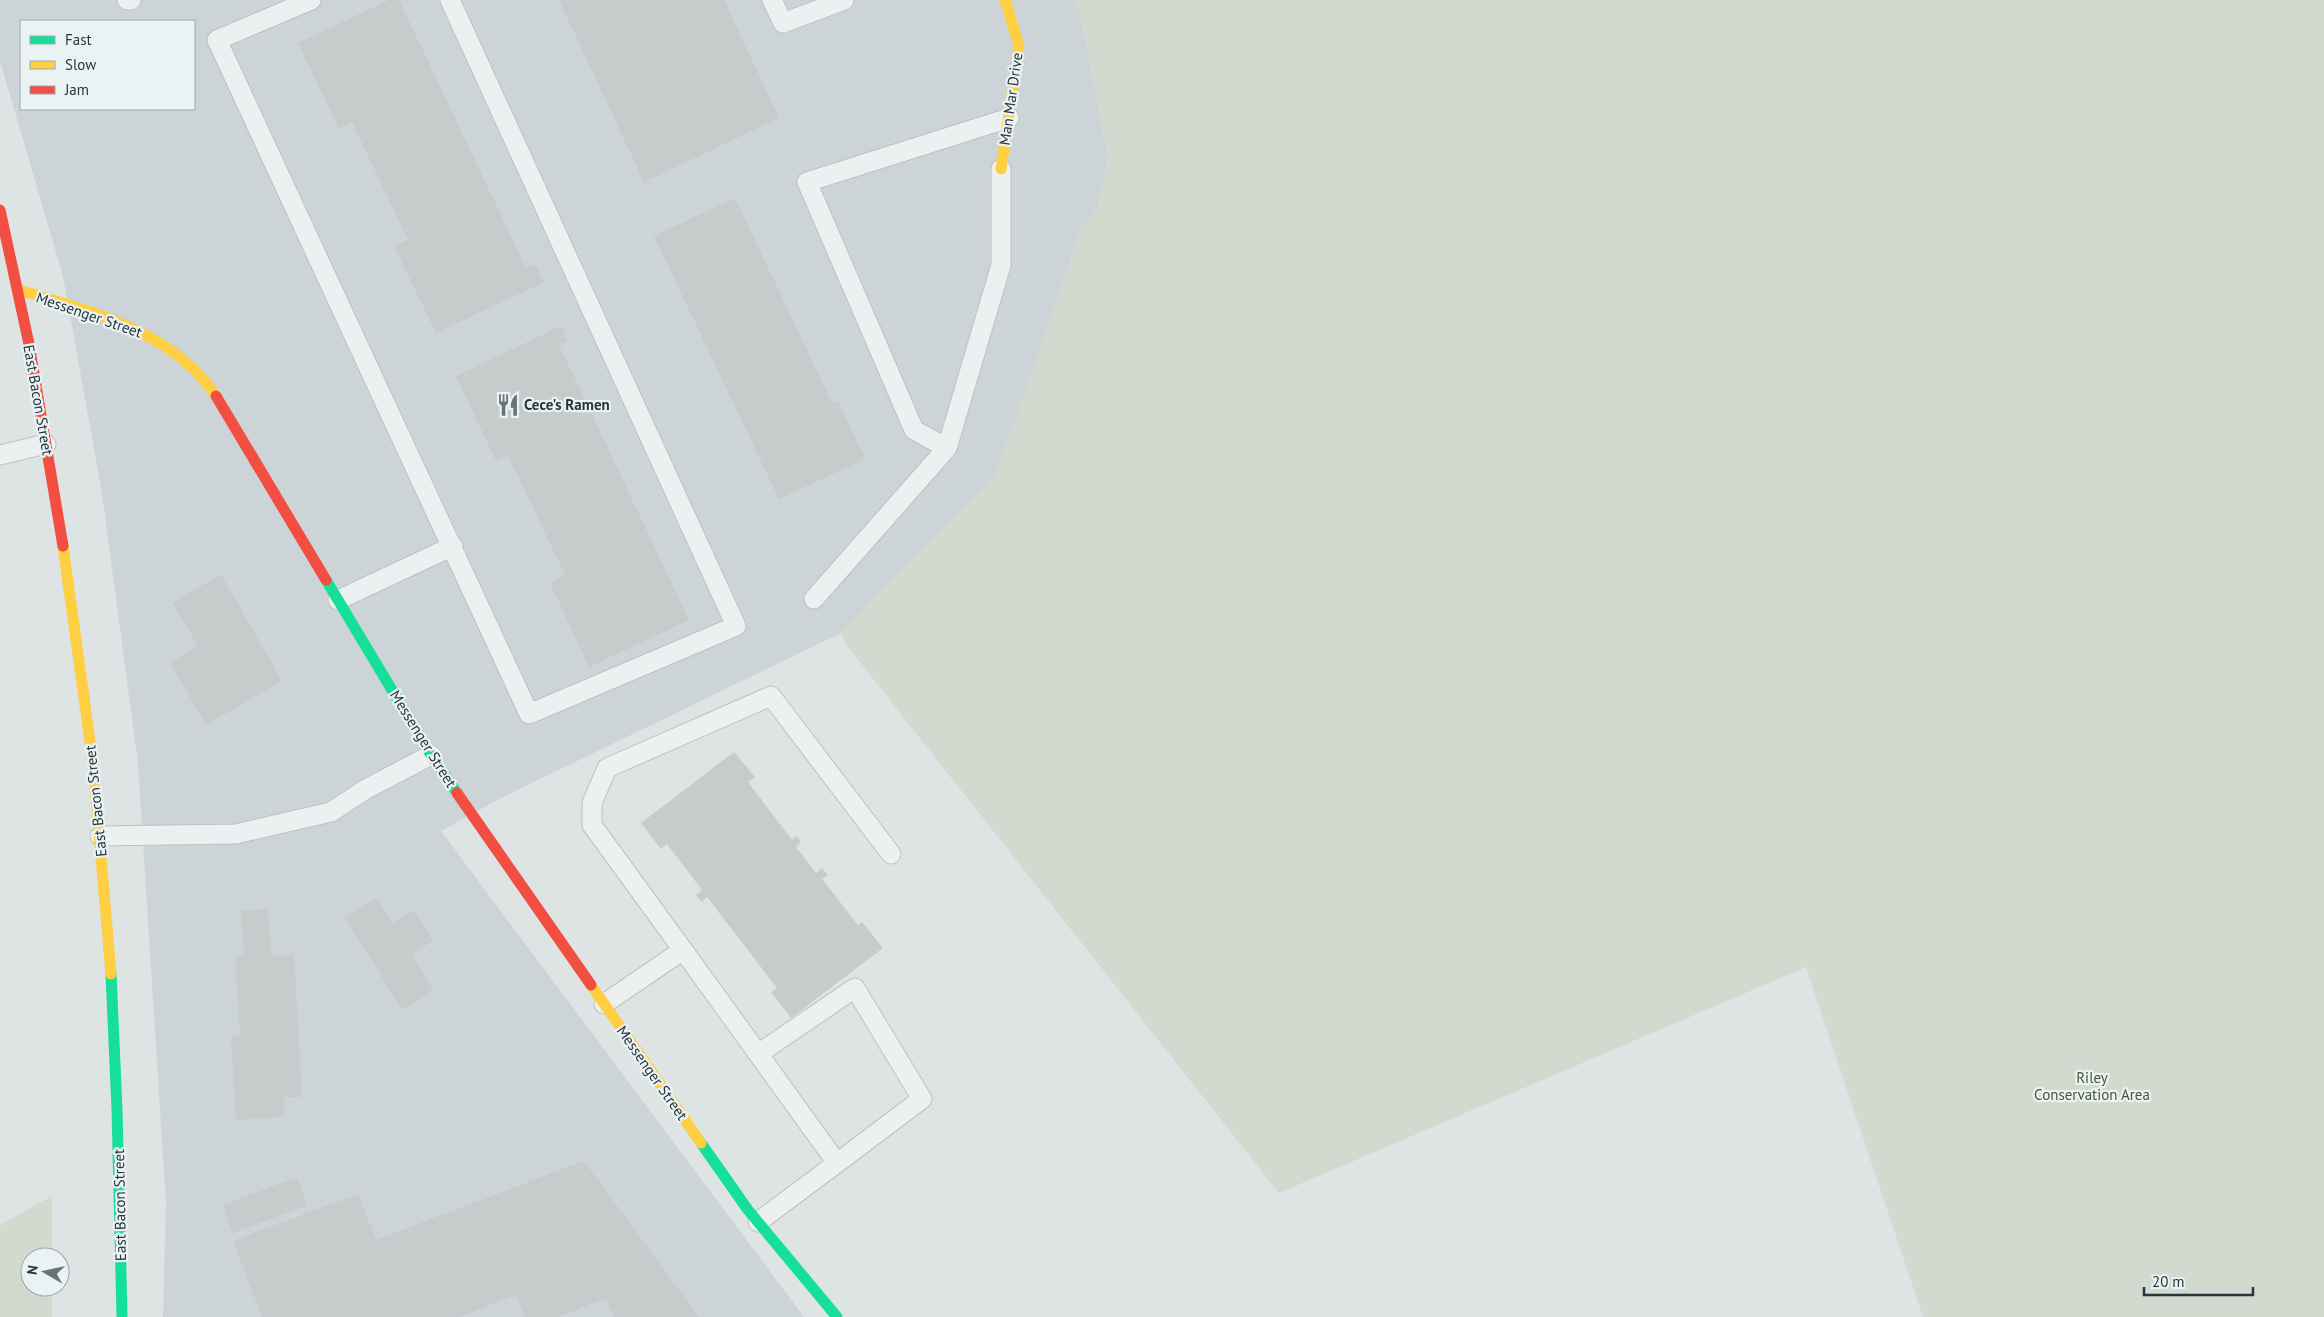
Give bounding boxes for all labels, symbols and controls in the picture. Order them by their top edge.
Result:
legend [20,20,195,110]
text: Fast [65,30,92,49]
street label: Man Mar Drive [995,51,1026,147]
text: Slow [65,55,96,74]
text: Jam [64,80,89,99]
street label: Messenger Street [34,287,145,342]
street label: East Bacon Street [19,343,58,457]
restaurant icon: Cece's Ramen [495,392,521,418]
place label: Cece's Ramen [524,395,610,414]
street label: Messenger Street [386,687,461,791]
street label: East Bacon Street [80,744,111,858]
street label: Messenger Street [613,1022,692,1124]
park label: Riley Conservation Area [2034,1068,2150,1104]
street label: East Bacon Street [109,1149,130,1261]
north arrow [20,1247,70,1297]
text: N [23,1264,42,1276]
scale bar [2144,1264,2253,1296]
text: 20 m [2152,1272,2185,1291]

